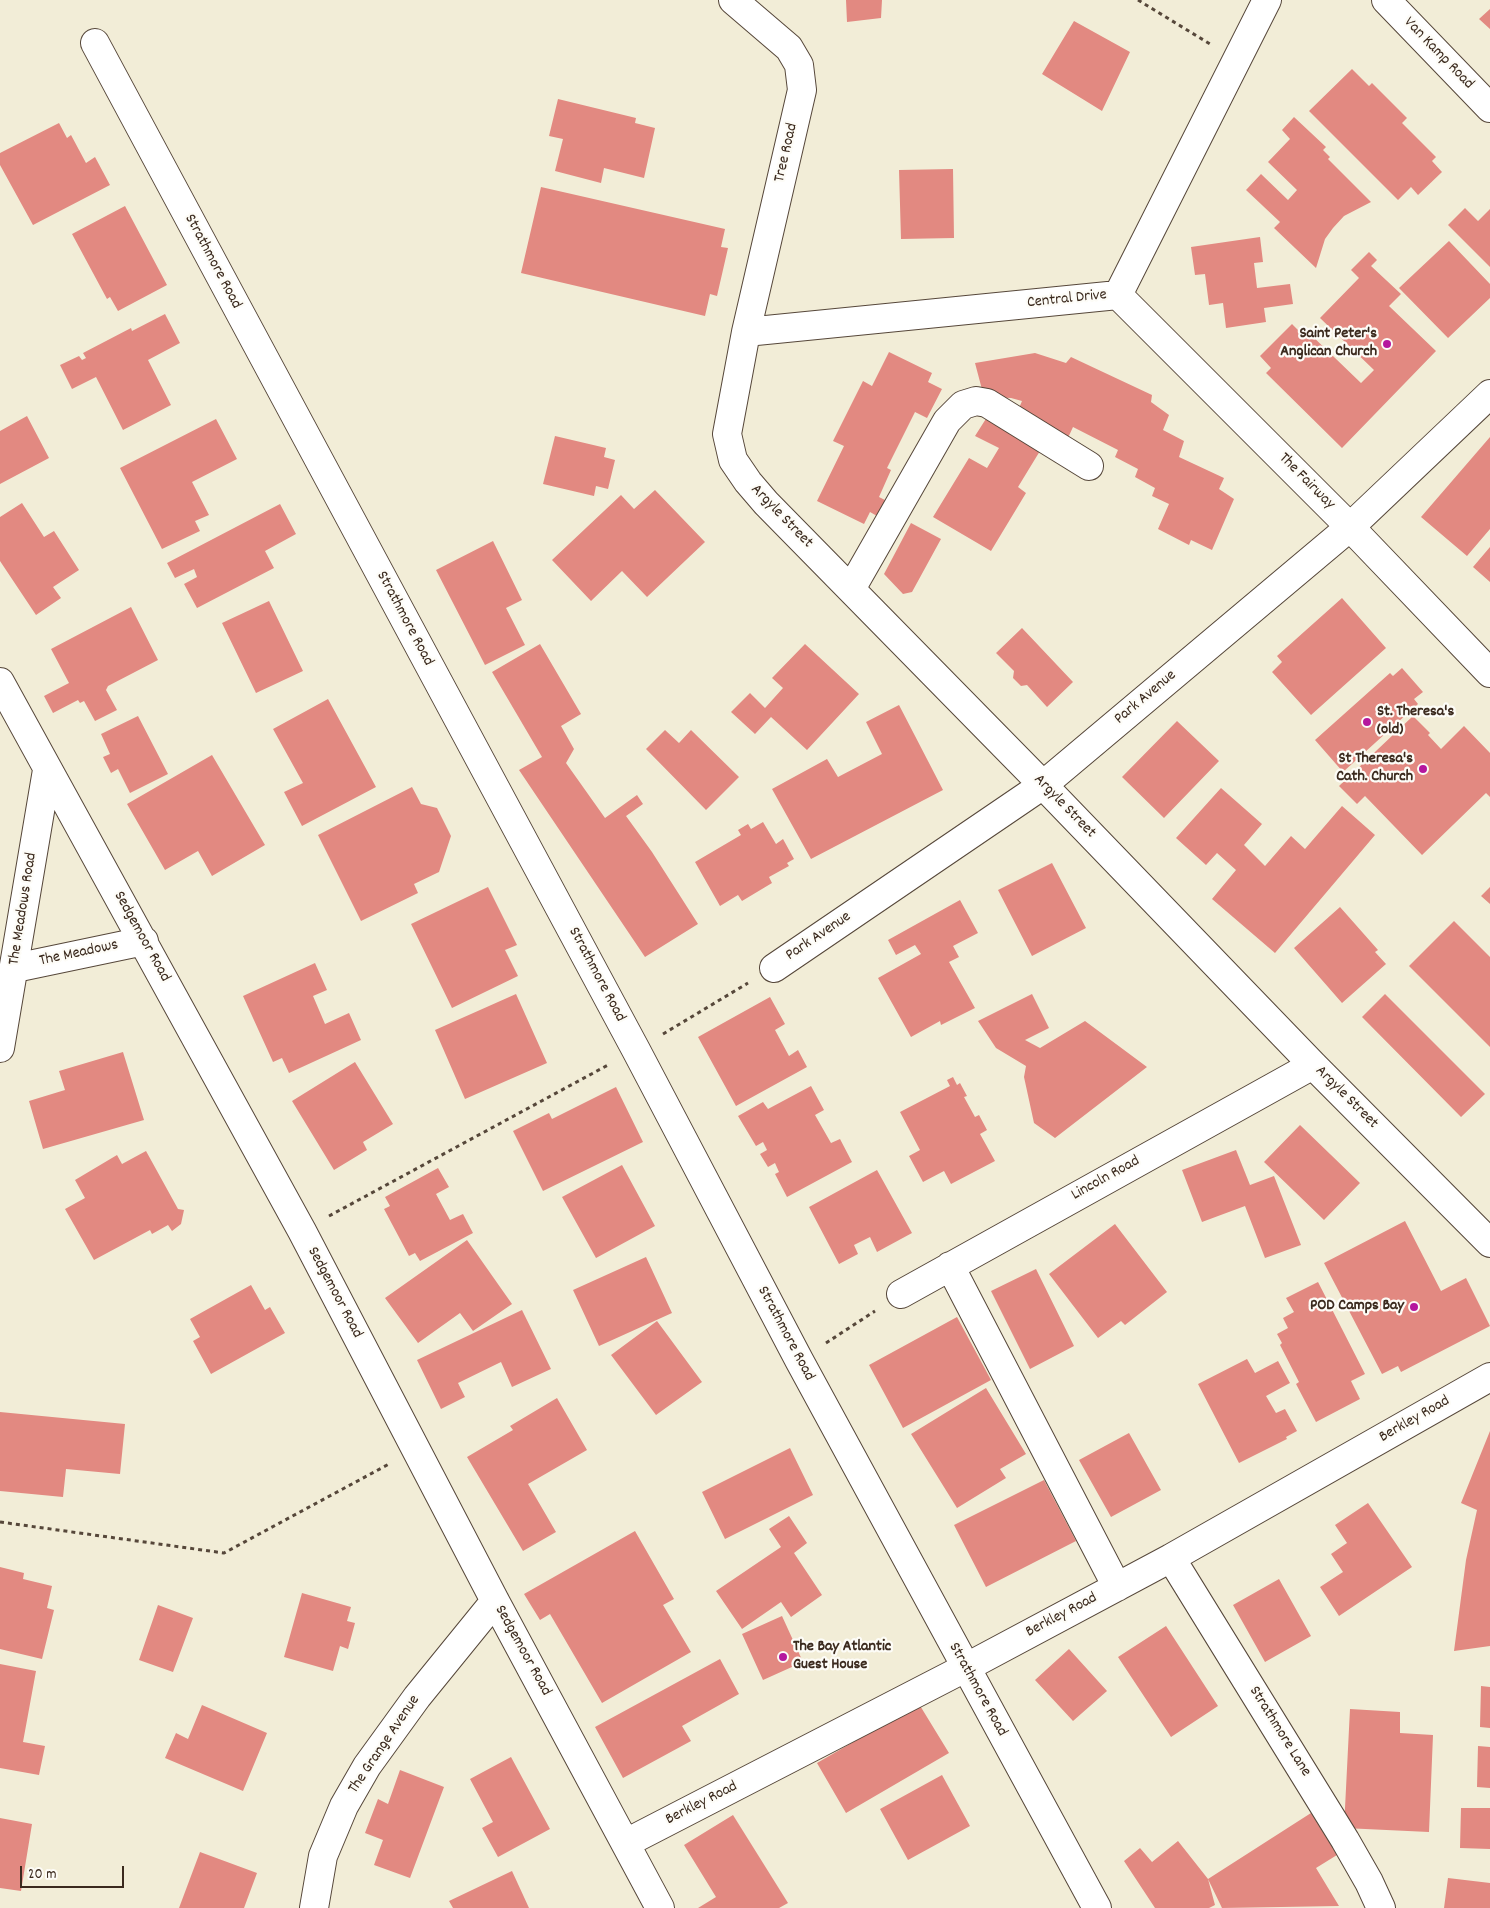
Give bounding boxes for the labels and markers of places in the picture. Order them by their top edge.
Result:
place label: Saint Peter's Anglican Church [1280,325,1377,363]
marker: Saint Peter's Anglican Church [1381,338,1393,350]
place label: St. Theresa's (old) [1377,703,1454,741]
marker: St. Theresa's (old) [1361,716,1373,728]
place label: St Theresa's Cath. Church [1336,750,1413,788]
marker: St Theresa's Cath. Church [1417,763,1429,775]
place label: POD Camps Bay [1310,1297,1404,1317]
marker: POD Camps Bay [1408,1301,1420,1313]
place label: The Bay Atlantic Guest House [793,1638,891,1676]
marker: The Bay Atlantic Guest House [777,1651,789,1663]

